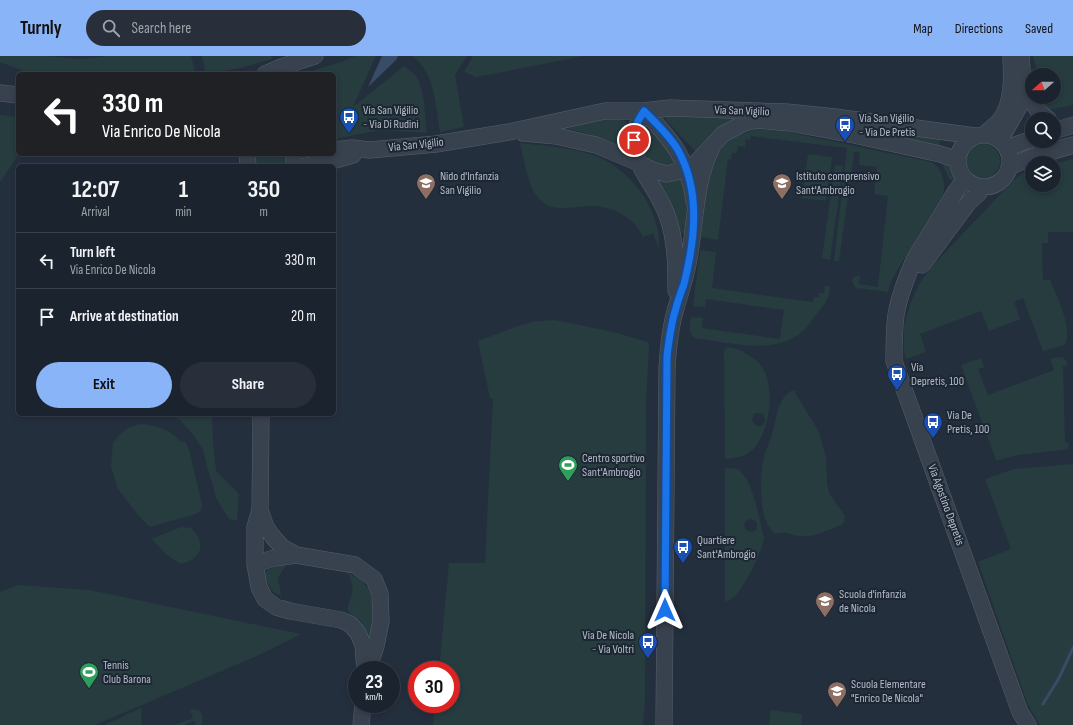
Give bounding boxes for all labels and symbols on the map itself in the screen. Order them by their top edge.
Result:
north arrow [1025,68,1061,104]
place label: Via San Vigilio - Via Di Rudinì [363,103,419,132]
street label: Via San Vigilio [714,103,770,119]
bus stop icon: Via San Vigilio - Via Di Rudinì [338,106,360,134]
place label: Via San Vigilio - Via De Pretis [859,111,915,140]
bus stop icon: Via San Vigilio - Via De Pretis [834,114,856,142]
pin [617,123,651,157]
street label: Via San Vigilio [388,135,444,155]
place label: Nido d'Infanzia San Vigilio [440,169,499,198]
place label: Istituto comprensivo Sant'Ambrogio [796,169,879,198]
school or university icon: Nido d'Infanzia San Vigilio [415,172,437,200]
school or university icon: Istituto comprensivo Sant'Ambrogio [771,172,793,200]
place label: Via Depretis, 100 [911,360,964,389]
bus stop icon: Via Depretis, 100 [886,363,908,391]
place label: Via De Pretis, 100 [947,408,989,437]
bus stop icon: Via De Pretis, 100 [922,411,944,439]
place label: Centro sportivo Sant'Ambrogio [582,451,645,480]
sports icon: Centro sportivo Sant'Ambrogio [557,454,579,482]
street label: Via Agostino Depretis [924,462,968,548]
place label: Quartiere Sant'Ambrogio [697,533,756,562]
bus stop icon: Quartiere Sant'Ambrogio [672,536,694,564]
place label: Scuola d'infanzia de Nicola [839,587,907,616]
position arrow [644,589,686,631]
school or university icon: Scuola d'infanzia de Nicola [814,590,836,618]
place label: Via De Nicola - Via Voltri [582,628,634,657]
bus stop icon: Via De Nicola - Via Voltri [637,631,659,659]
place label: Tennis Club Barona [103,658,151,687]
sports icon: Tennis Club Barona [78,661,100,689]
speed limit sign: 30 [408,661,460,713]
place label: Scuola Elementare "Enrico De Nicola" [851,677,926,706]
school or university icon: Scuola Elementare "Enrico De Nicola" [826,680,848,708]

